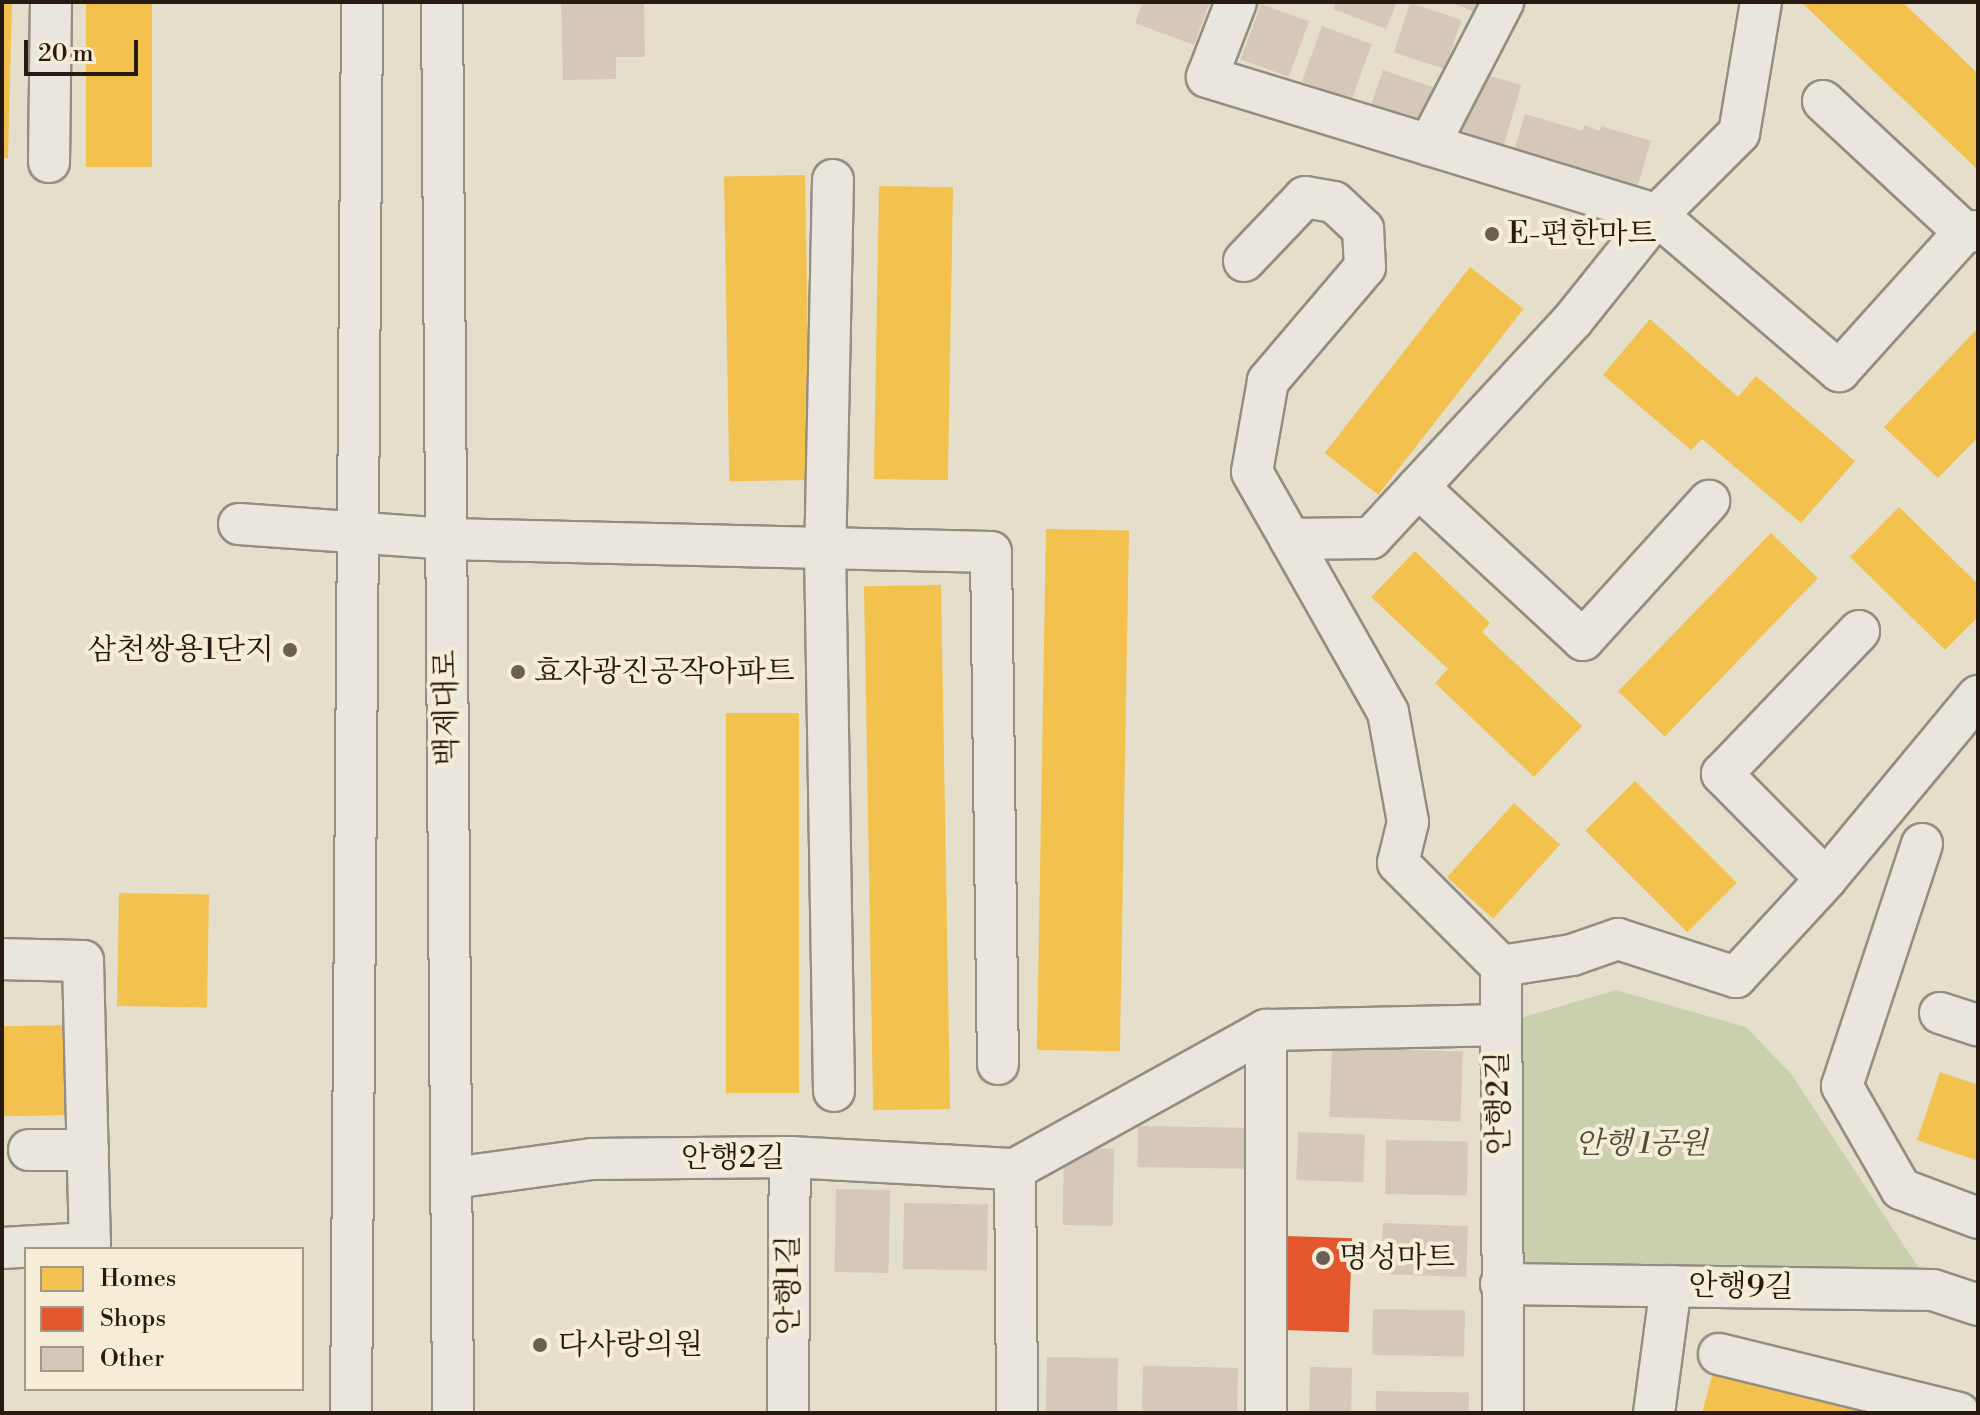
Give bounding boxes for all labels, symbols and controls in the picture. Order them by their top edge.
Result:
scale bar [28,24,142,74]
text: 20 m [38,39,94,69]
place label: E-편한마트 [1508,216,1656,252]
marker: E-편한마트 [1483,225,1501,243]
place label: 삼천쌍용1단지 [87,632,274,668]
marker: 삼천쌍용1단지 [281,641,299,659]
street label: 백제대로 [428,650,466,766]
place label: 효자광진공작아파트 [534,654,795,690]
marker: 효자광진공작아파트 [509,663,527,681]
street label: 안행2길 [1480,1051,1518,1155]
park label: 안행 1공원 [1575,1126,1707,1162]
street label: 안행2길 [681,1140,785,1176]
street label: 안행1길 [771,1235,807,1335]
place label: 명성마트 [1339,1240,1455,1276]
legend [24,1247,304,1391]
marker: 명성마트 [1314,1249,1332,1267]
text: Homes [100,1264,176,1294]
street label: 안행9길 [1688,1268,1794,1306]
text: Shops [100,1304,166,1334]
place label: 다사랑의원 [558,1327,703,1363]
marker: 다사랑의원 [529,1334,551,1356]
text: Other [100,1344,164,1374]

